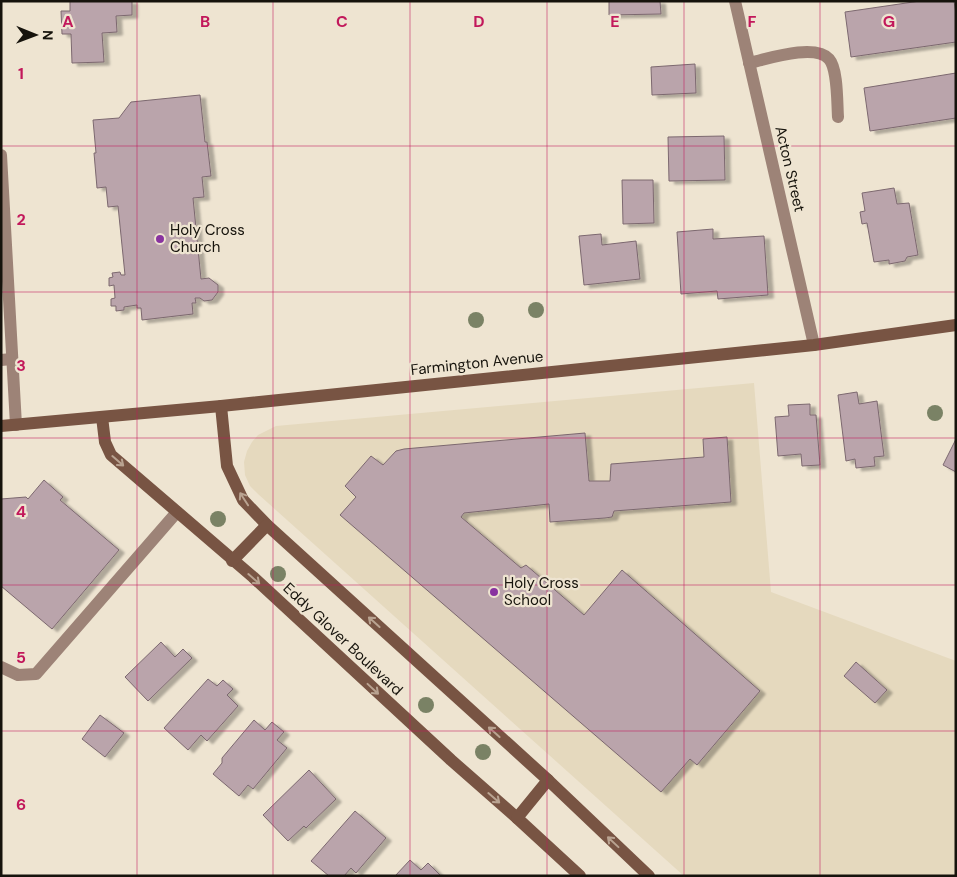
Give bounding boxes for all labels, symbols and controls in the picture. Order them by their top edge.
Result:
north arrow [10,10,60,60]
text: A [62,11,74,32]
text: B [200,11,210,32]
text: C [336,11,348,32]
text: D [473,11,485,32]
text: E [610,11,620,32]
text: F [748,11,757,32]
text: G [883,11,895,32]
text: N [39,30,57,40]
text: 1 [18,63,24,84]
street label: Acton Street [770,124,810,214]
text: 2 [16,209,26,230]
place label: Holy Cross Church [170,220,245,257]
marker: Holy Cross Church [154,233,166,245]
street label: Farmington Avenue [410,346,544,380]
text: 3 [16,355,26,376]
one-way arrow [111,455,124,466]
one-way arrow [238,492,248,506]
text: 4 [16,501,26,522]
one-way arrow [248,573,261,585]
place label: Holy Cross School [504,573,579,610]
street label: Eddy Glover Boulevard [279,578,407,700]
marker: Holy Cross School [488,586,500,598]
one-way arrow [367,616,380,628]
text: 5 [16,647,26,668]
one-way arrow [367,683,380,695]
one-way arrow [488,726,501,738]
one-way arrow [488,792,501,804]
text: 6 [16,794,26,815]
one-way arrow [607,836,620,848]

